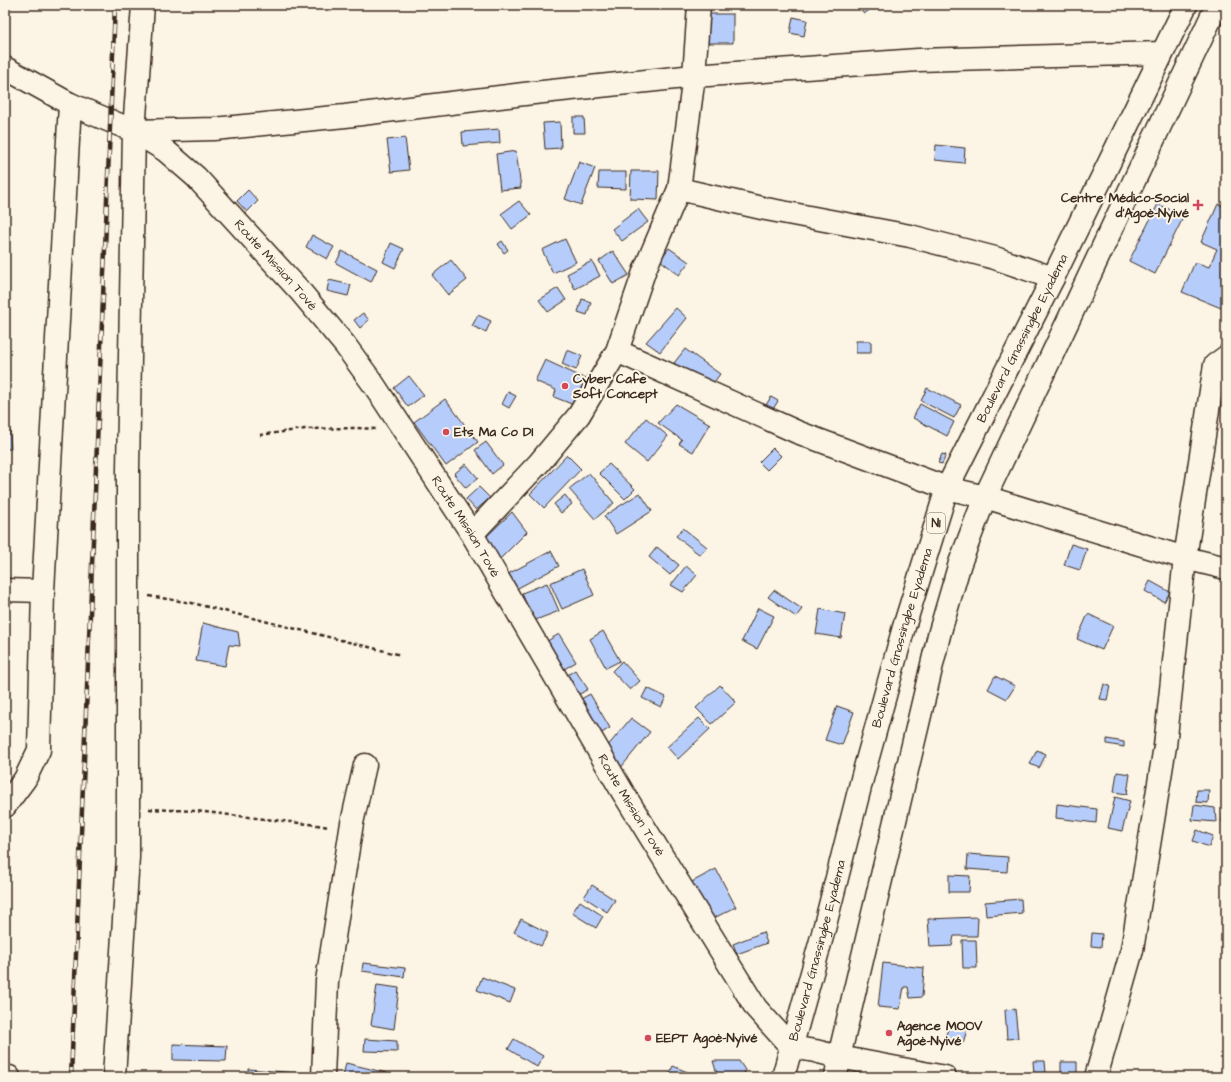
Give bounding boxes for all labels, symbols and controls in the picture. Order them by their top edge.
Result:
place label: Centre Médico-Social d'Agoè-Nyivé [1061,189,1189,224]
marker: Centre Médico-Social d'Agoè-Nyivé [1192,199,1204,211]
street label: Route Mission Tové [230,216,322,314]
street label: Boulevard Gnassingbe Eyadema [972,251,1072,426]
place label: Cyber Cafe Soft Concept [572,370,658,404]
marker: Cyber Cafe Soft Concept [560,381,570,391]
place label: Ets Ma Co DI [454,423,533,441]
marker: Ets Ma Co DI [441,427,451,437]
street label: Route Mission Tové [427,472,504,581]
road number: N1 [927,513,945,533]
street label: Boulevard Gnassingbe Eyadema [867,545,937,730]
street label: Route Mission Tové [593,751,669,860]
street label: Boulevard Gnassingbe Eyadema [784,858,850,1043]
place label: Agence MOOV Agoè-Nyivé [897,1017,983,1052]
marker: Agence MOOV Agoè-Nyivé [884,1028,894,1038]
place label: EEPT Agoè-Nyivé [656,1029,757,1049]
marker: EEPT Agoè-Nyivé [643,1033,653,1043]

